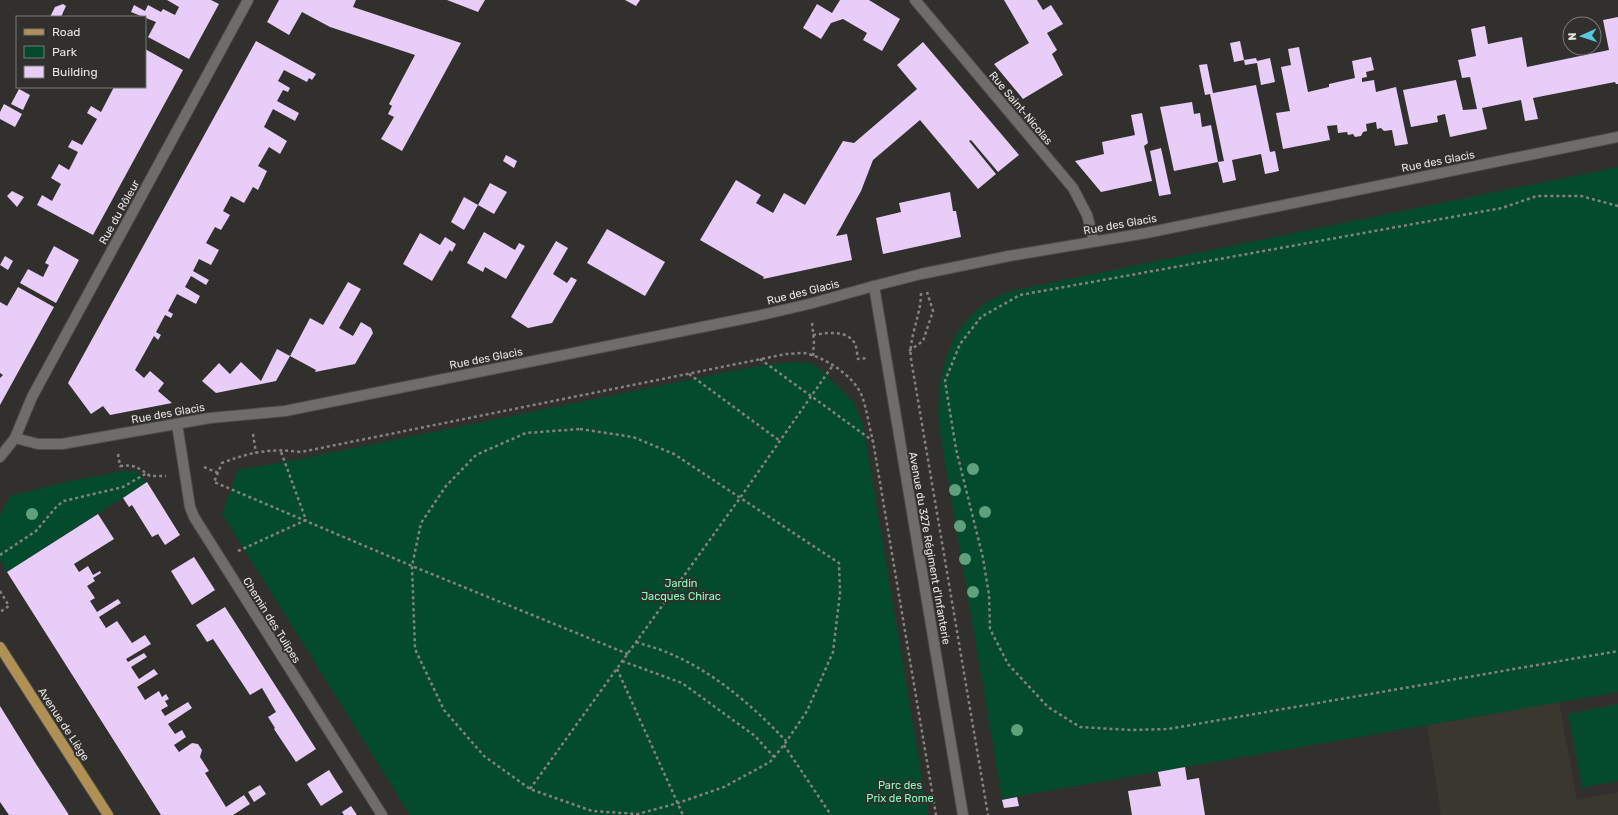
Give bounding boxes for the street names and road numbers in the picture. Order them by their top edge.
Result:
street label: Rue Saint-Nicolas [986,69,1055,148]
street label: Rue des Glacis [1400,148,1476,175]
street label: Rue du Rôleur [96,177,143,247]
street label: Rue des Glacis [1082,212,1158,237]
street label: Rue des Glacis [766,277,841,308]
street label: Rue des Glacis [448,345,524,372]
street label: Rue des Glacis [130,401,206,426]
street label: Avenue du 327e Régiment d'Infanterie [906,451,953,645]
street label: Chemin des Tulipes [240,575,303,666]
street label: Avenue de Liège [35,685,92,763]

